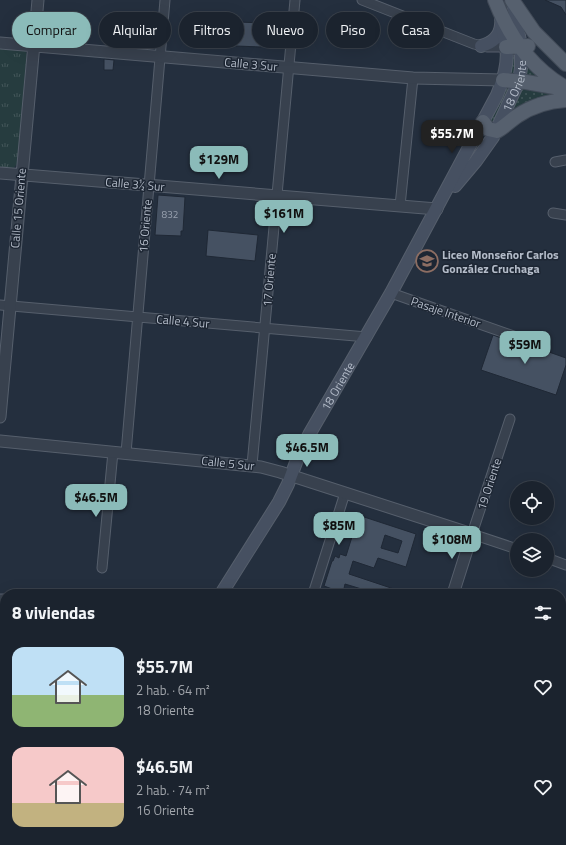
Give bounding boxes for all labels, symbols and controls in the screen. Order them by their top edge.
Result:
chip: Comprar [12,12,91,48]
chip: Alquilar [99,12,171,48]
chip: Filtros [179,12,244,48]
chip: Nuevo [252,12,318,48]
chip: Piso [326,12,380,48]
chip: Casa [388,12,444,48]
street label: Calle 3 Sur [224,52,278,76]
street label: 18 Oriente [497,60,531,115]
pin: $55.7M [419,120,485,154]
text: $55.7M [430,123,474,143]
pin: $129M [191,146,247,180]
text: $129M [199,149,239,169]
street label: Calle 15 Oriente [5,167,31,249]
street label: Calle 3½ Sur [105,172,165,196]
street label: 16 Oriente [133,199,157,253]
pin: $161M [256,200,312,234]
text: $161M [264,203,304,223]
house number: 832 [162,207,178,222]
place label: Liceo Monseñor Carlos González Cruchaga [442,245,559,278]
school or university icon: Liceo Monseñor Carlos González Cruchaga [414,248,440,274]
street label: 17 Oriente [257,253,281,307]
street label: Pasaje Interior [408,291,484,333]
street label: Calle 4 Sur [156,309,210,333]
pin: $59M [501,331,549,365]
text: $59M [509,334,542,354]
street label: 18 Oriente [316,358,359,414]
pin: $46.5M [274,434,340,468]
text: $46.5M [285,437,329,457]
street label: Calle 5 Sur [201,451,255,475]
street label: 19 Oriente [472,456,506,512]
map controls [510,481,554,577]
button: locate [510,481,554,525]
pin: $46.5M [63,484,129,518]
text: $46.5M [74,487,118,507]
pin: $85M [315,512,363,546]
text: $85M [323,515,356,535]
pin: $108M [424,526,480,560]
text: $108M [432,529,472,549]
button: layers [510,533,554,577]
text: 8 viviendas [12,600,95,626]
icon: filters [532,602,554,624]
text: $55.7M [136,654,193,680]
icon: home [44,663,92,711]
icon: heart [532,676,554,698]
text: 2 hab. · 64 m² [136,680,210,700]
text: 18 Oriente [136,700,194,720]
text: $46.5M [136,754,193,780]
icon: home [44,763,92,811]
icon: heart [532,776,554,798]
text: 2 hab. · 74 m² [136,780,210,800]
text: 16 Oriente [136,800,194,820]

